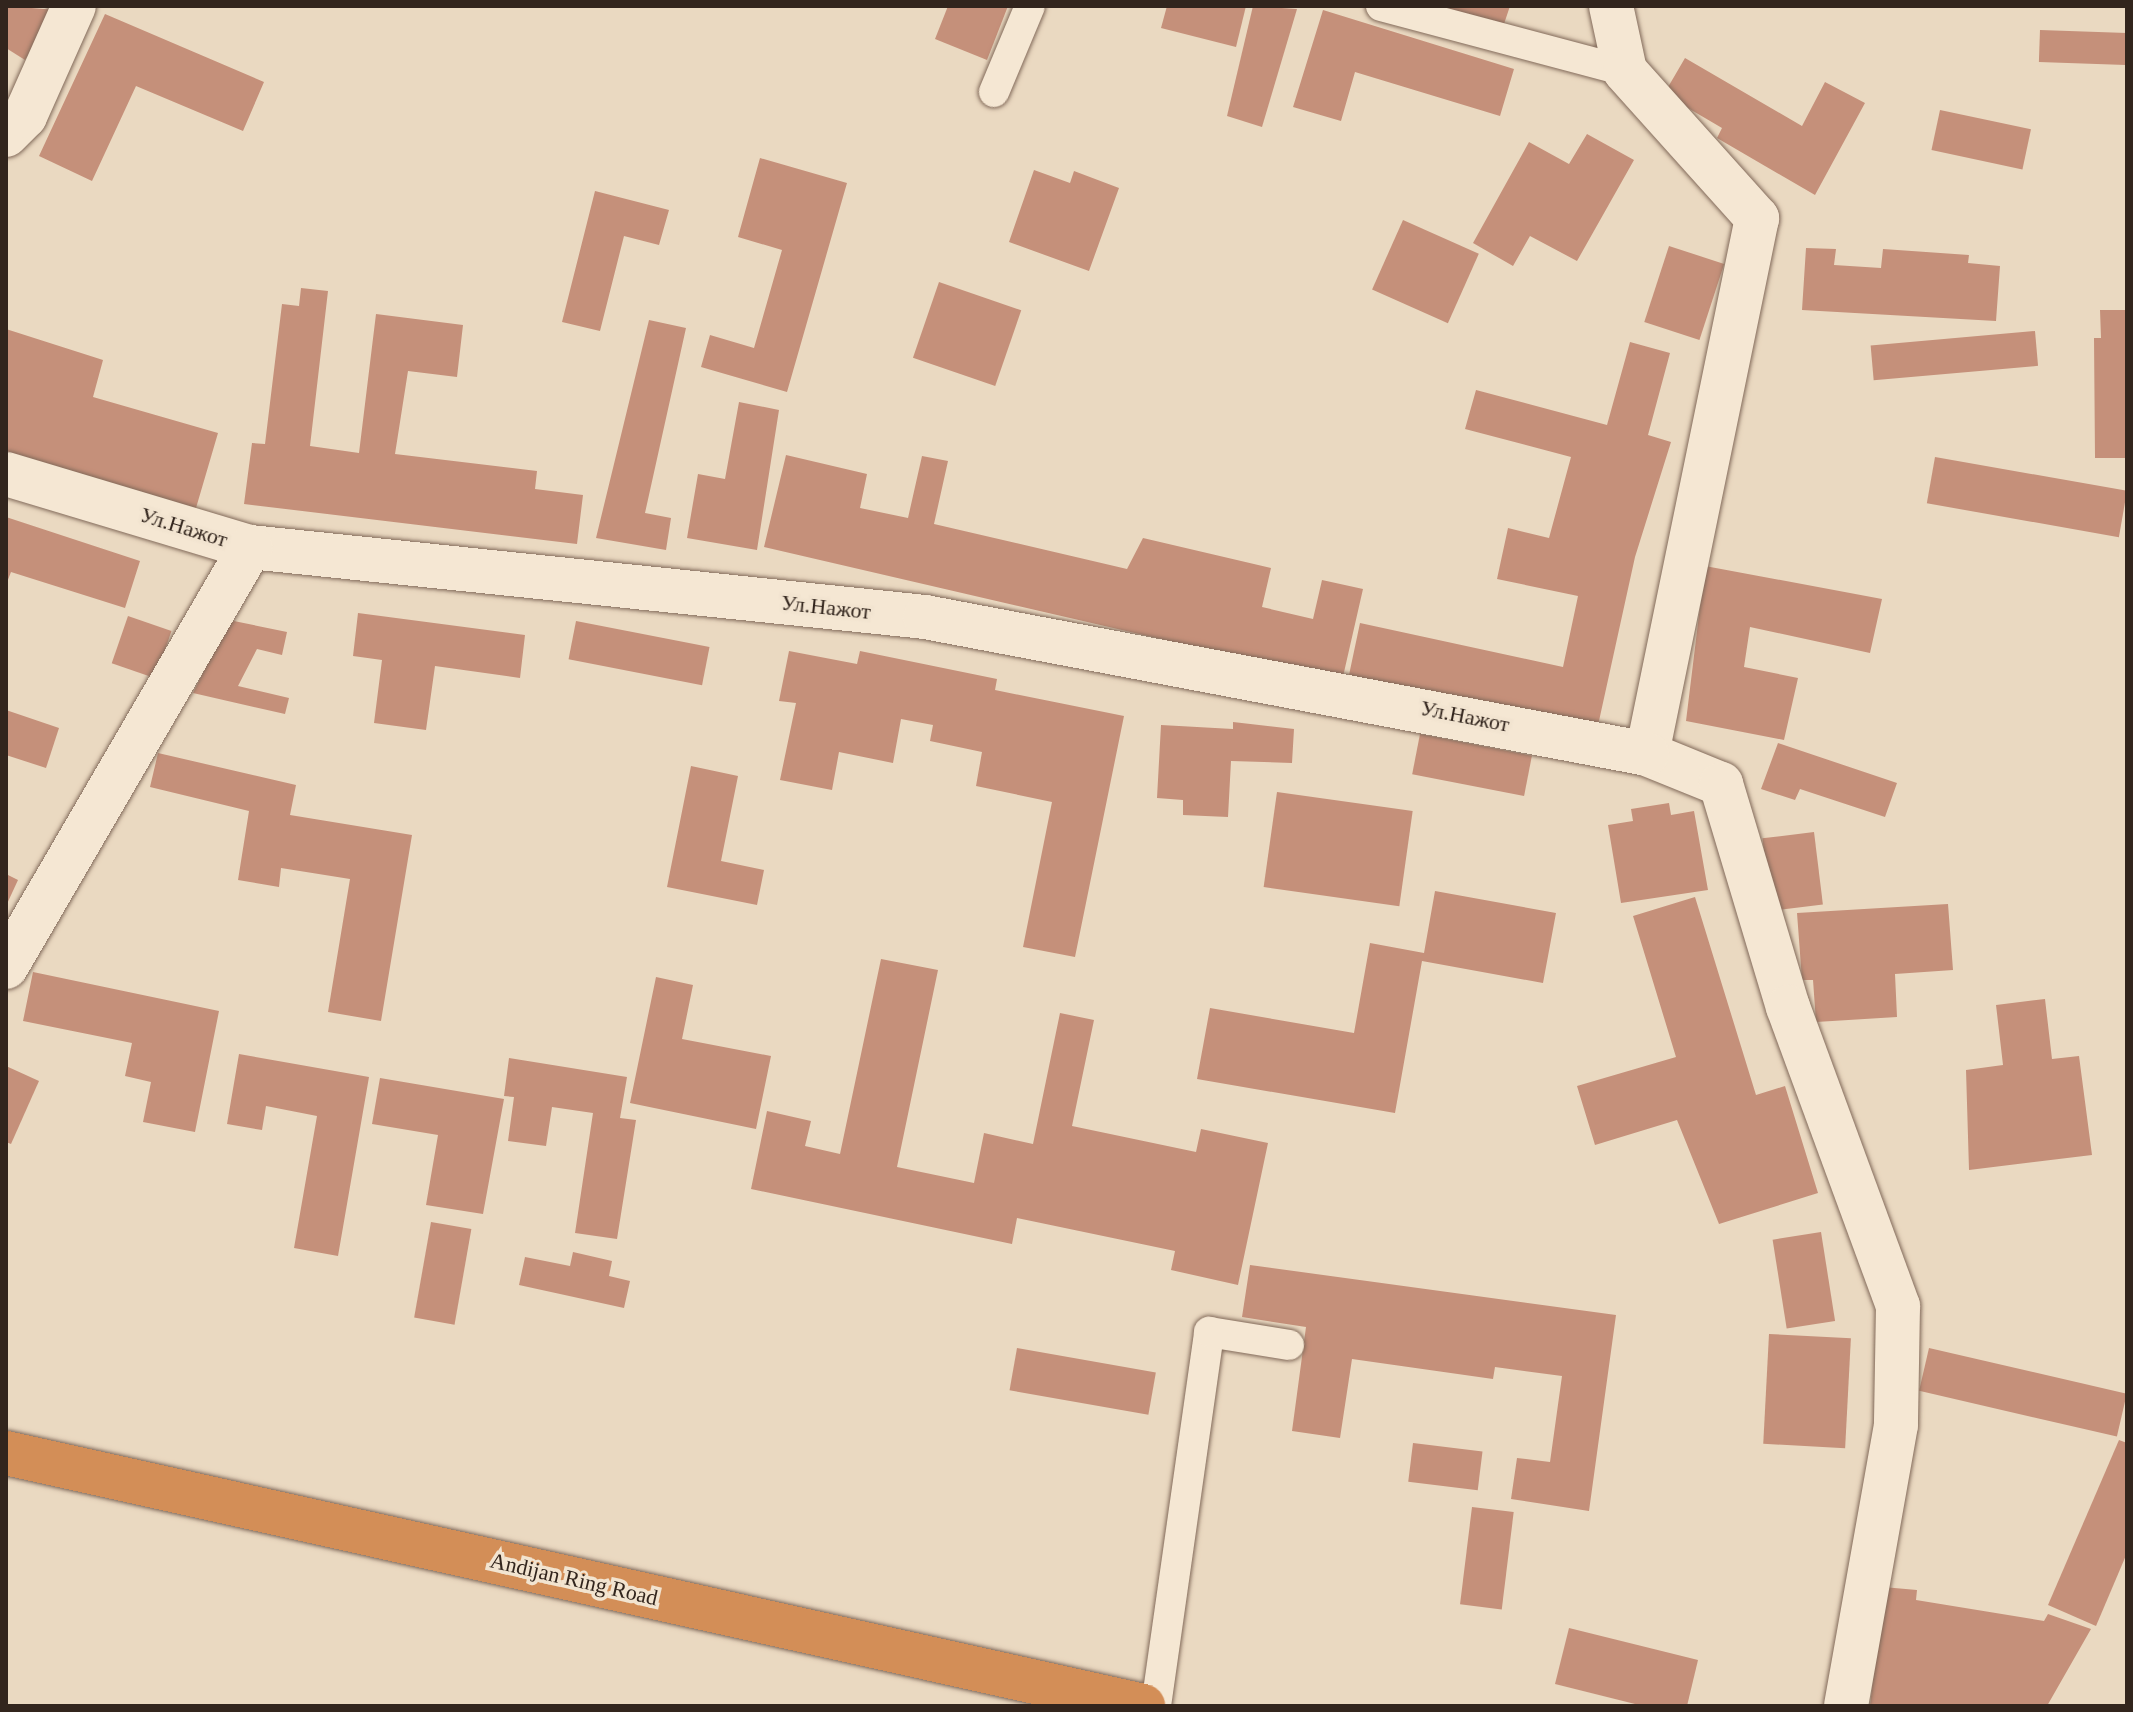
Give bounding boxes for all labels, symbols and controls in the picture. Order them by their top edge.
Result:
street label: Ул.Нажот [137,501,231,553]
street label: Ул.Нажот [780,589,872,625]
street label: Ул.Нажот [1418,694,1512,738]
street label: Andijan Ring Road [488,1547,660,1611]

